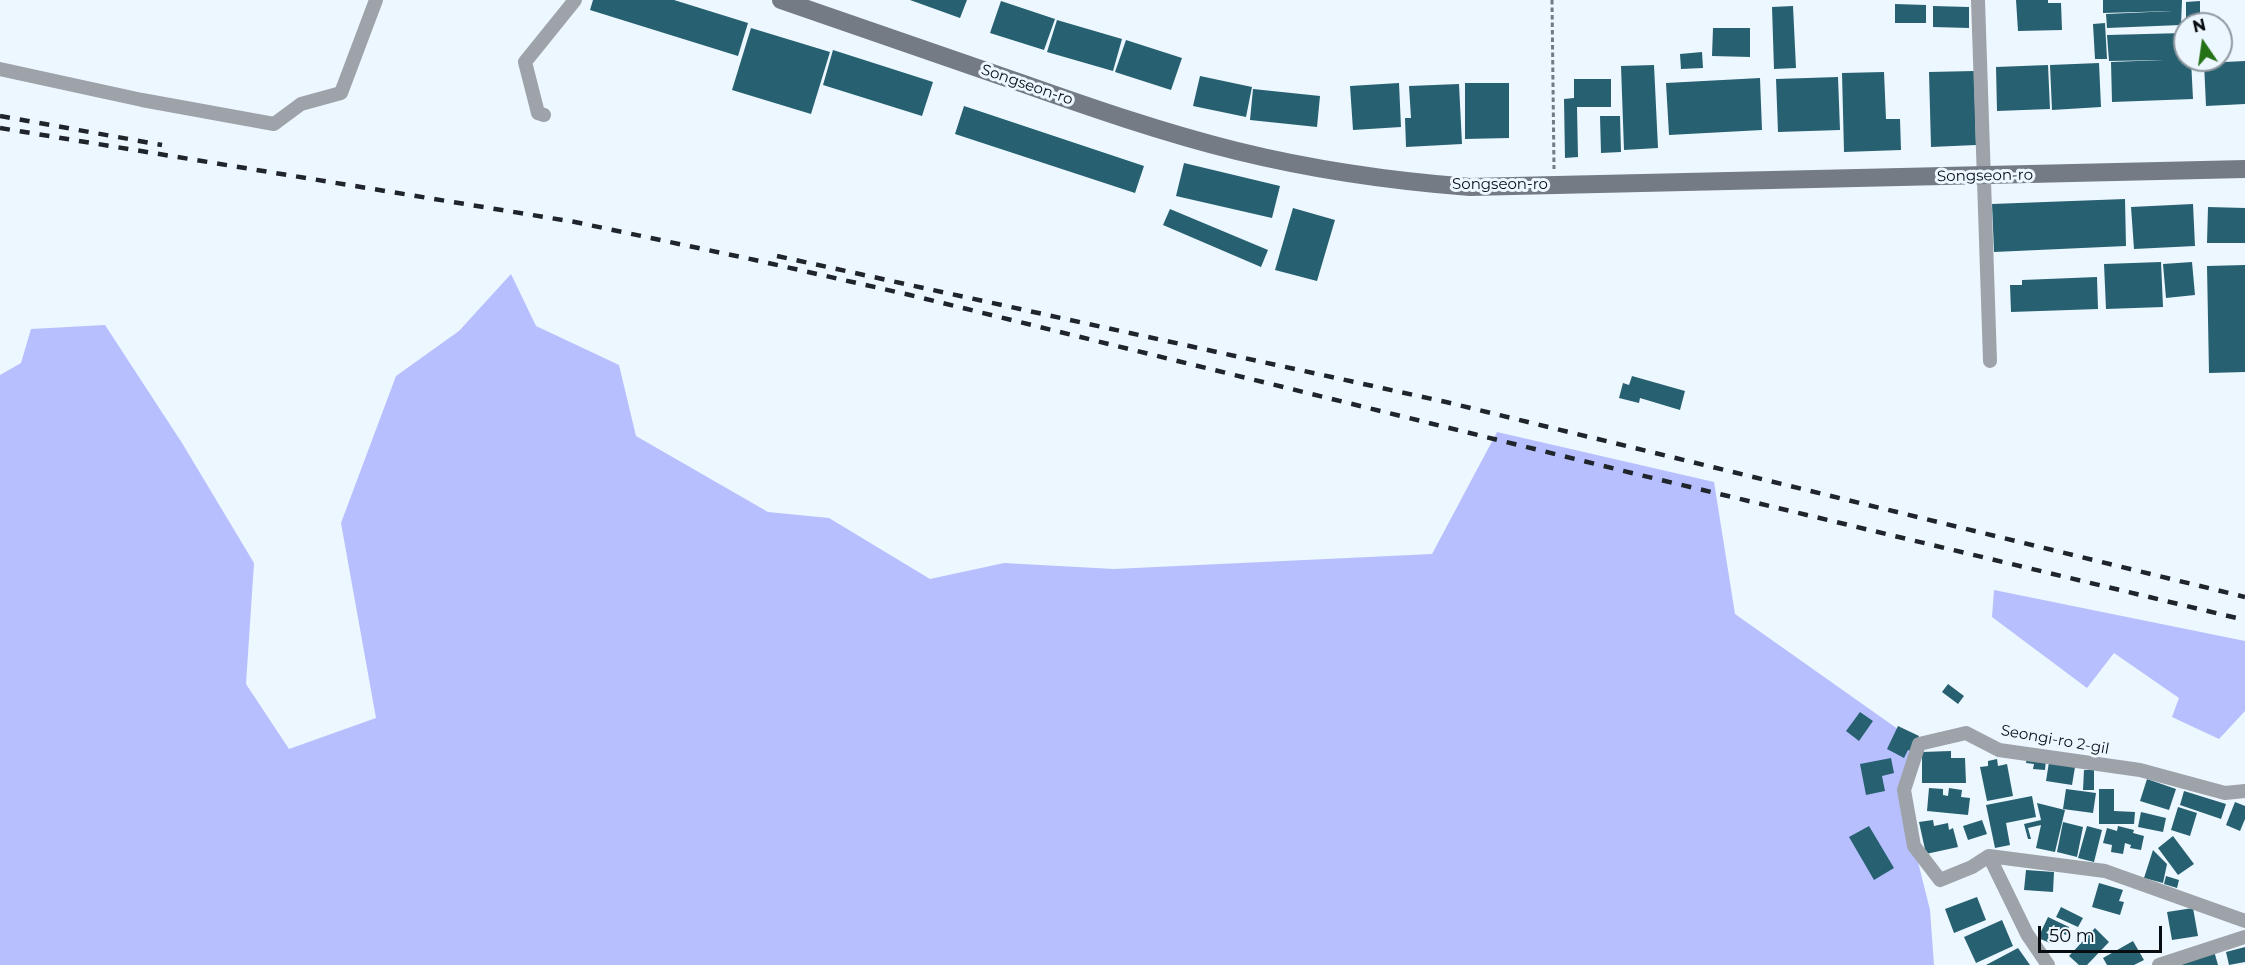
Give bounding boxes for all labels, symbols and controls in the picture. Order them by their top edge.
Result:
north arrow [2173,12,2233,72]
text: N [2191,15,2208,37]
street label: Songseon-ro [979,61,1075,109]
street label: Songseon-ro [1937,166,2033,186]
street label: Songseon-ro [1452,176,1548,194]
street label: Seongi-ro 2-gil [1999,722,2111,758]
scale bar [2041,914,2166,952]
text: 50 m [2049,925,2095,947]

